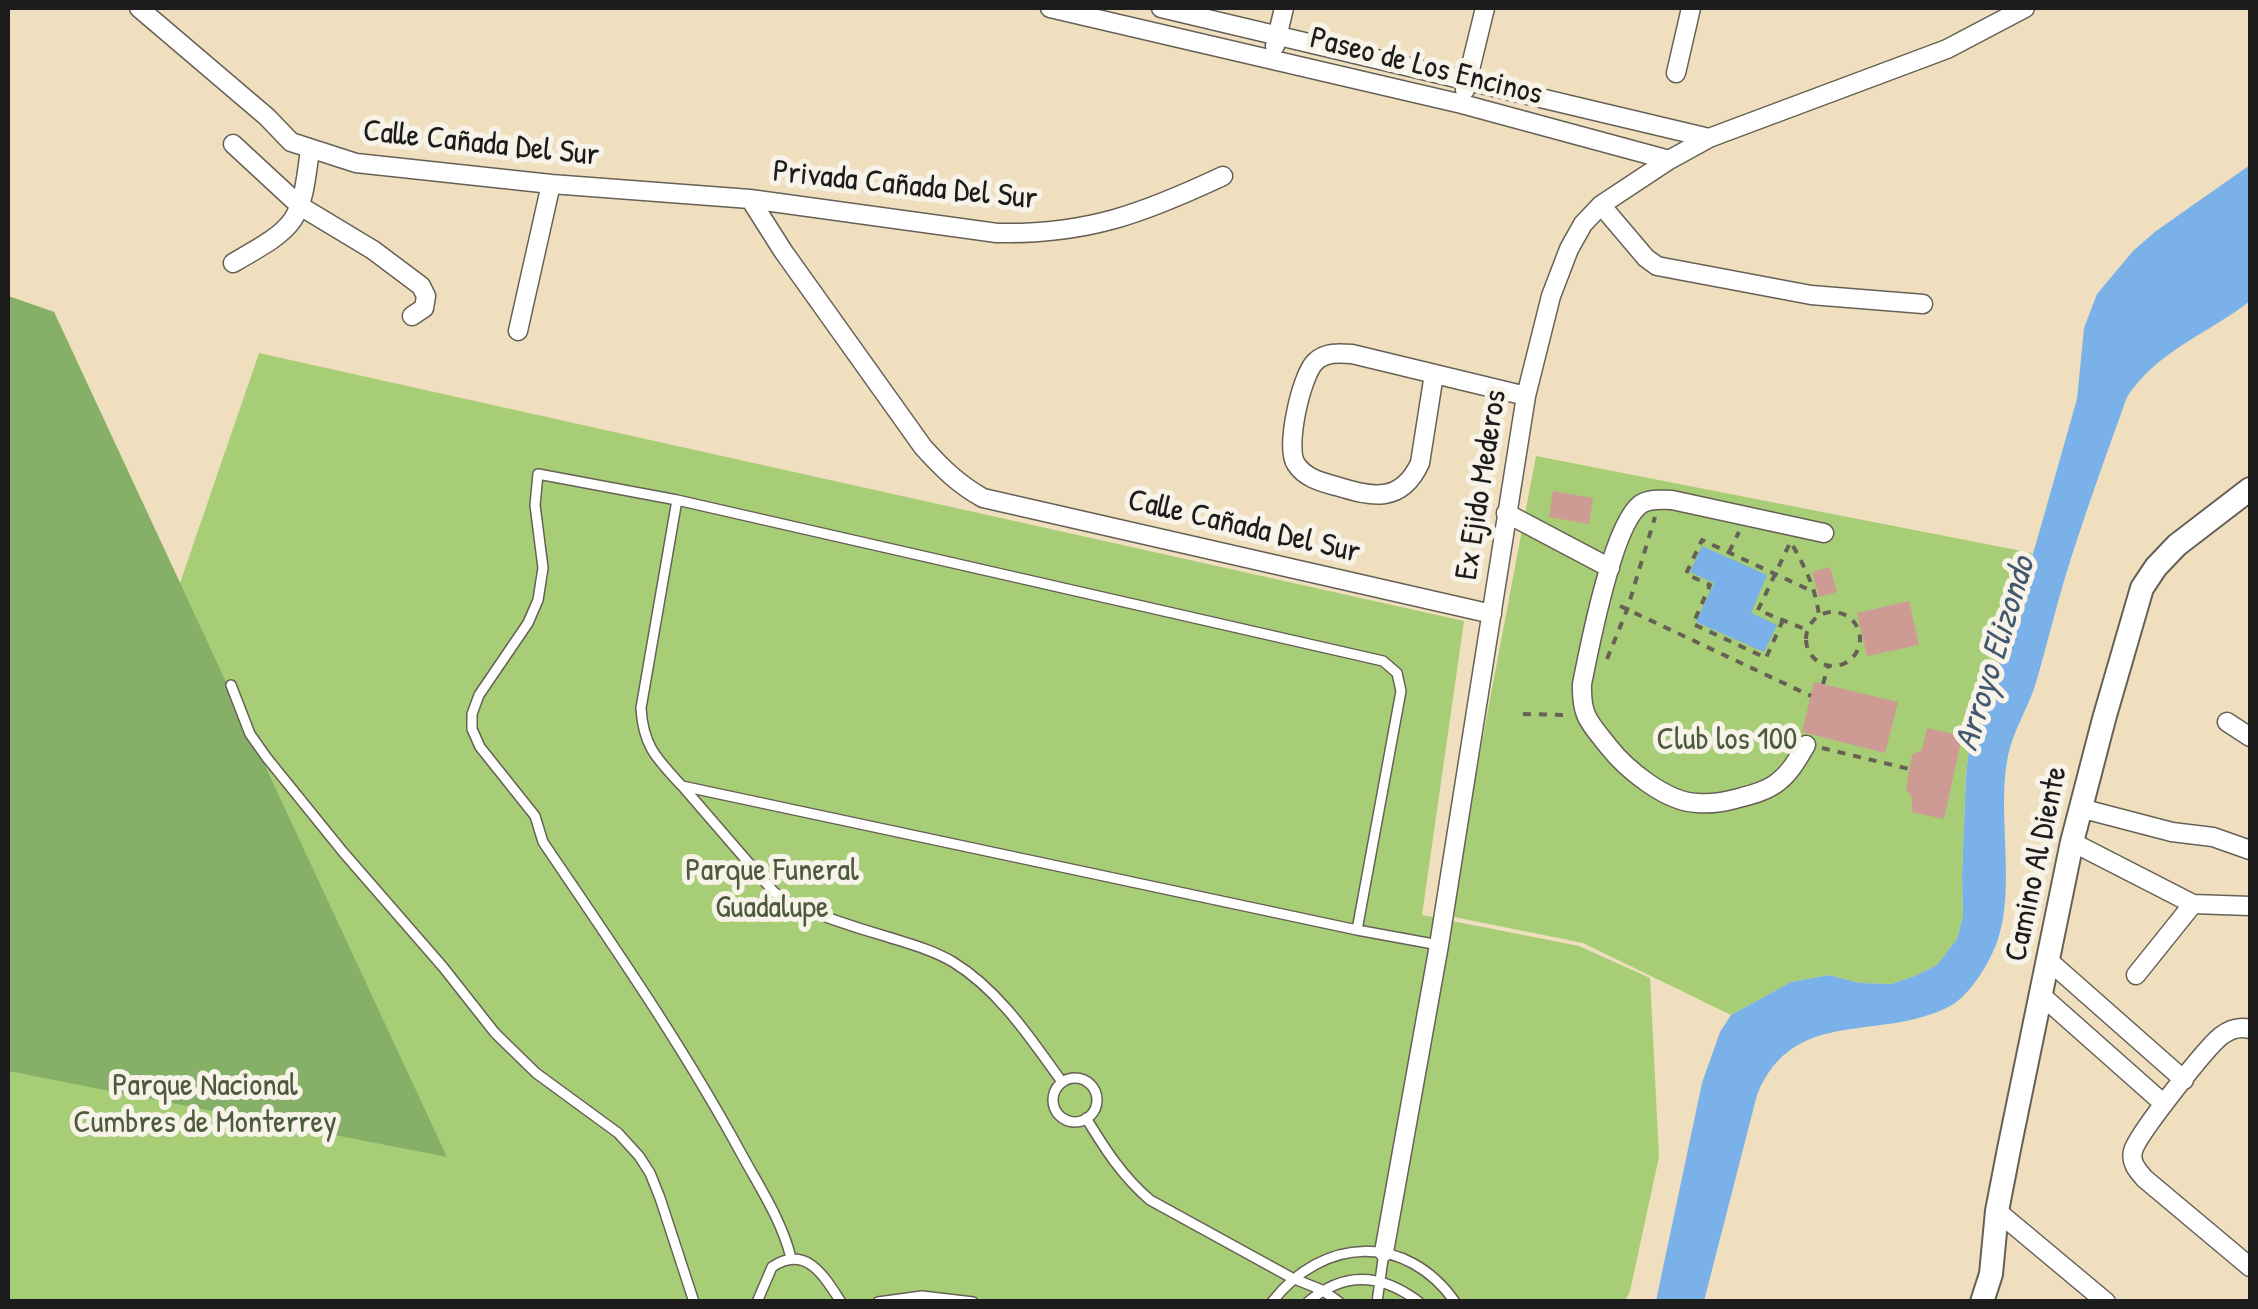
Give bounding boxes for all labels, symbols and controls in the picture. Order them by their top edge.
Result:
street label: Paseo de Los Encinos [1306,20,1546,114]
street label: Calle Cañada Del Sur [361,113,601,175]
street label: Privada Cañada Del Sur [771,153,1039,219]
street label: Ex Ejido Mederos [1448,387,1516,583]
street label: Calle Cañada Del Sur [1124,482,1364,572]
water label: Arroyo Elizondo [1947,552,2045,756]
park label: Club los 100 [1657,721,1797,759]
street label: Camino Al Diente [1998,763,2076,965]
park label: Parque Funeral Guadalupe [685,852,859,927]
park label: Parque Nacional Cumbres de Monterrey [73,1067,337,1142]

